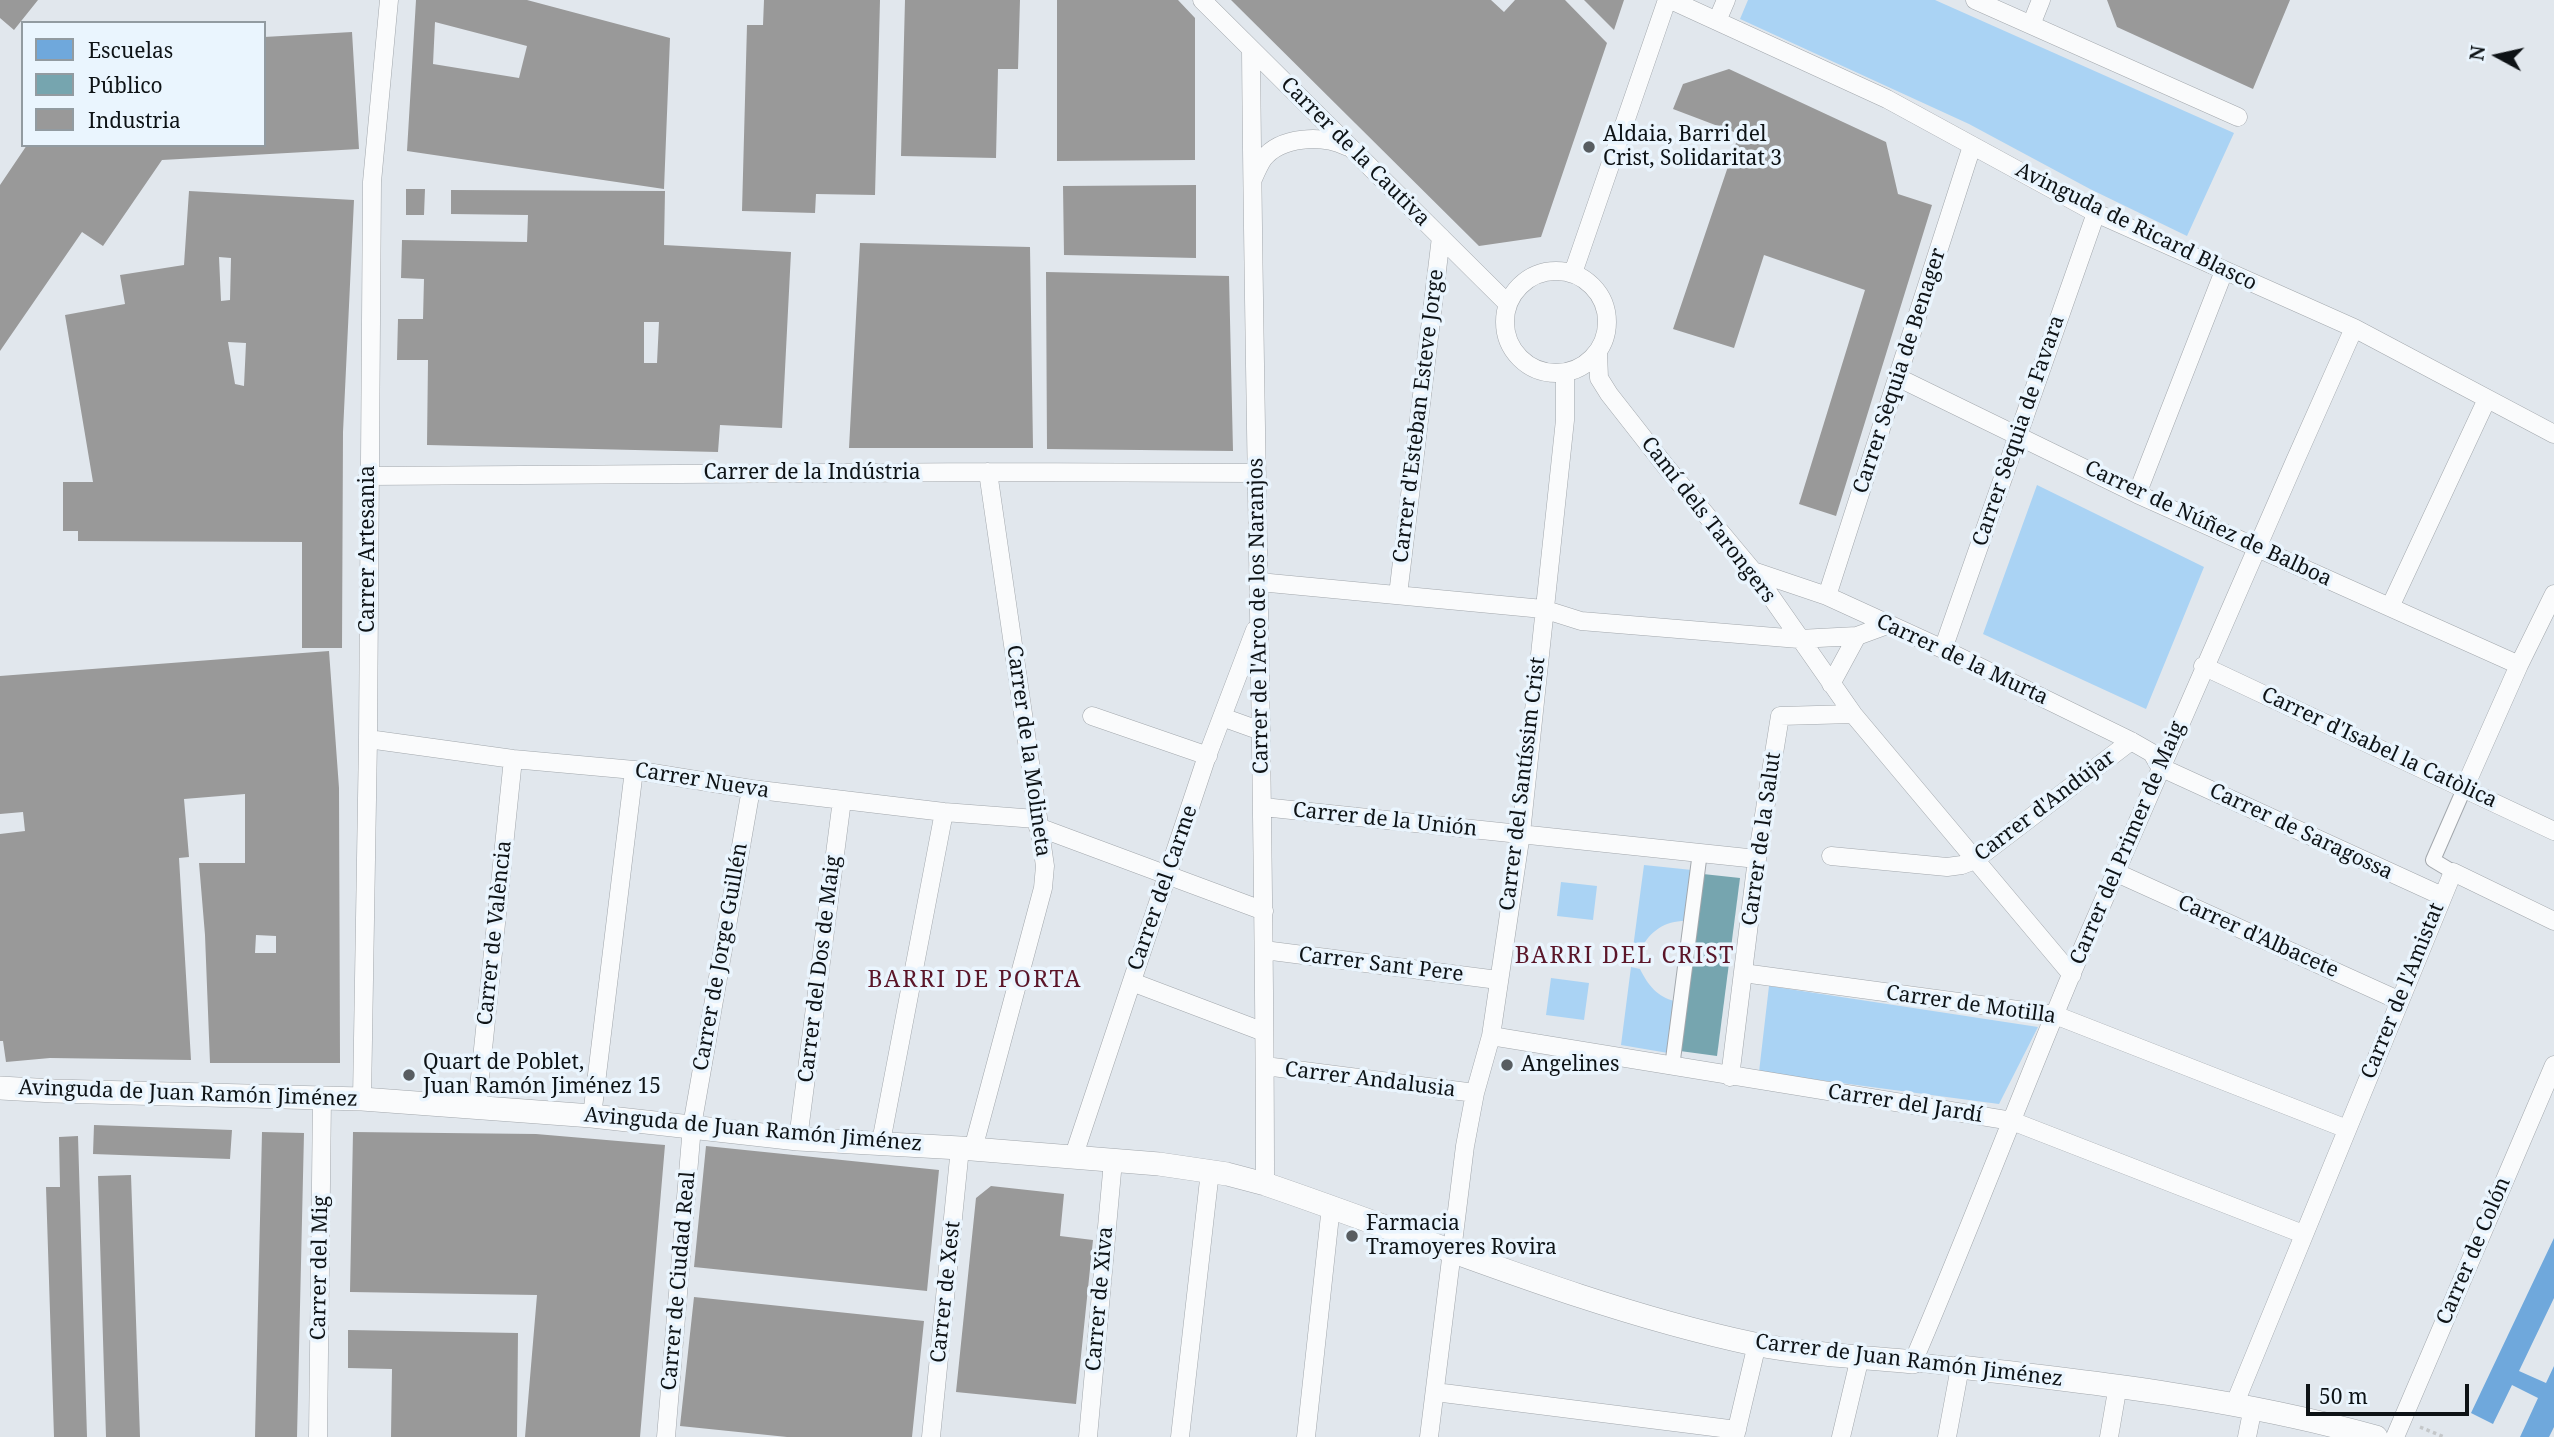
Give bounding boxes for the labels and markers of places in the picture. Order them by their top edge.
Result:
place label: Aldaia, Barri del Crist, Solidaritat 3 [1603,122,1782,172]
marker: Aldaia, Barri del Crist, Solidaritat 3 [1581,139,1597,155]
place label: Quart de Poblet, Juan Ramón Jiménez 15 [423,1050,661,1100]
place label: Angelines [1521,1052,1619,1078]
marker: Angelines [1499,1057,1515,1073]
marker: Quart de Poblet, Juan Ramón Jiménez 15 [401,1067,417,1083]
place label: Farmacia Tramoyeres Rovira [1366,1211,1557,1261]
marker: Farmacia Tramoyeres Rovira [1344,1228,1360,1244]

